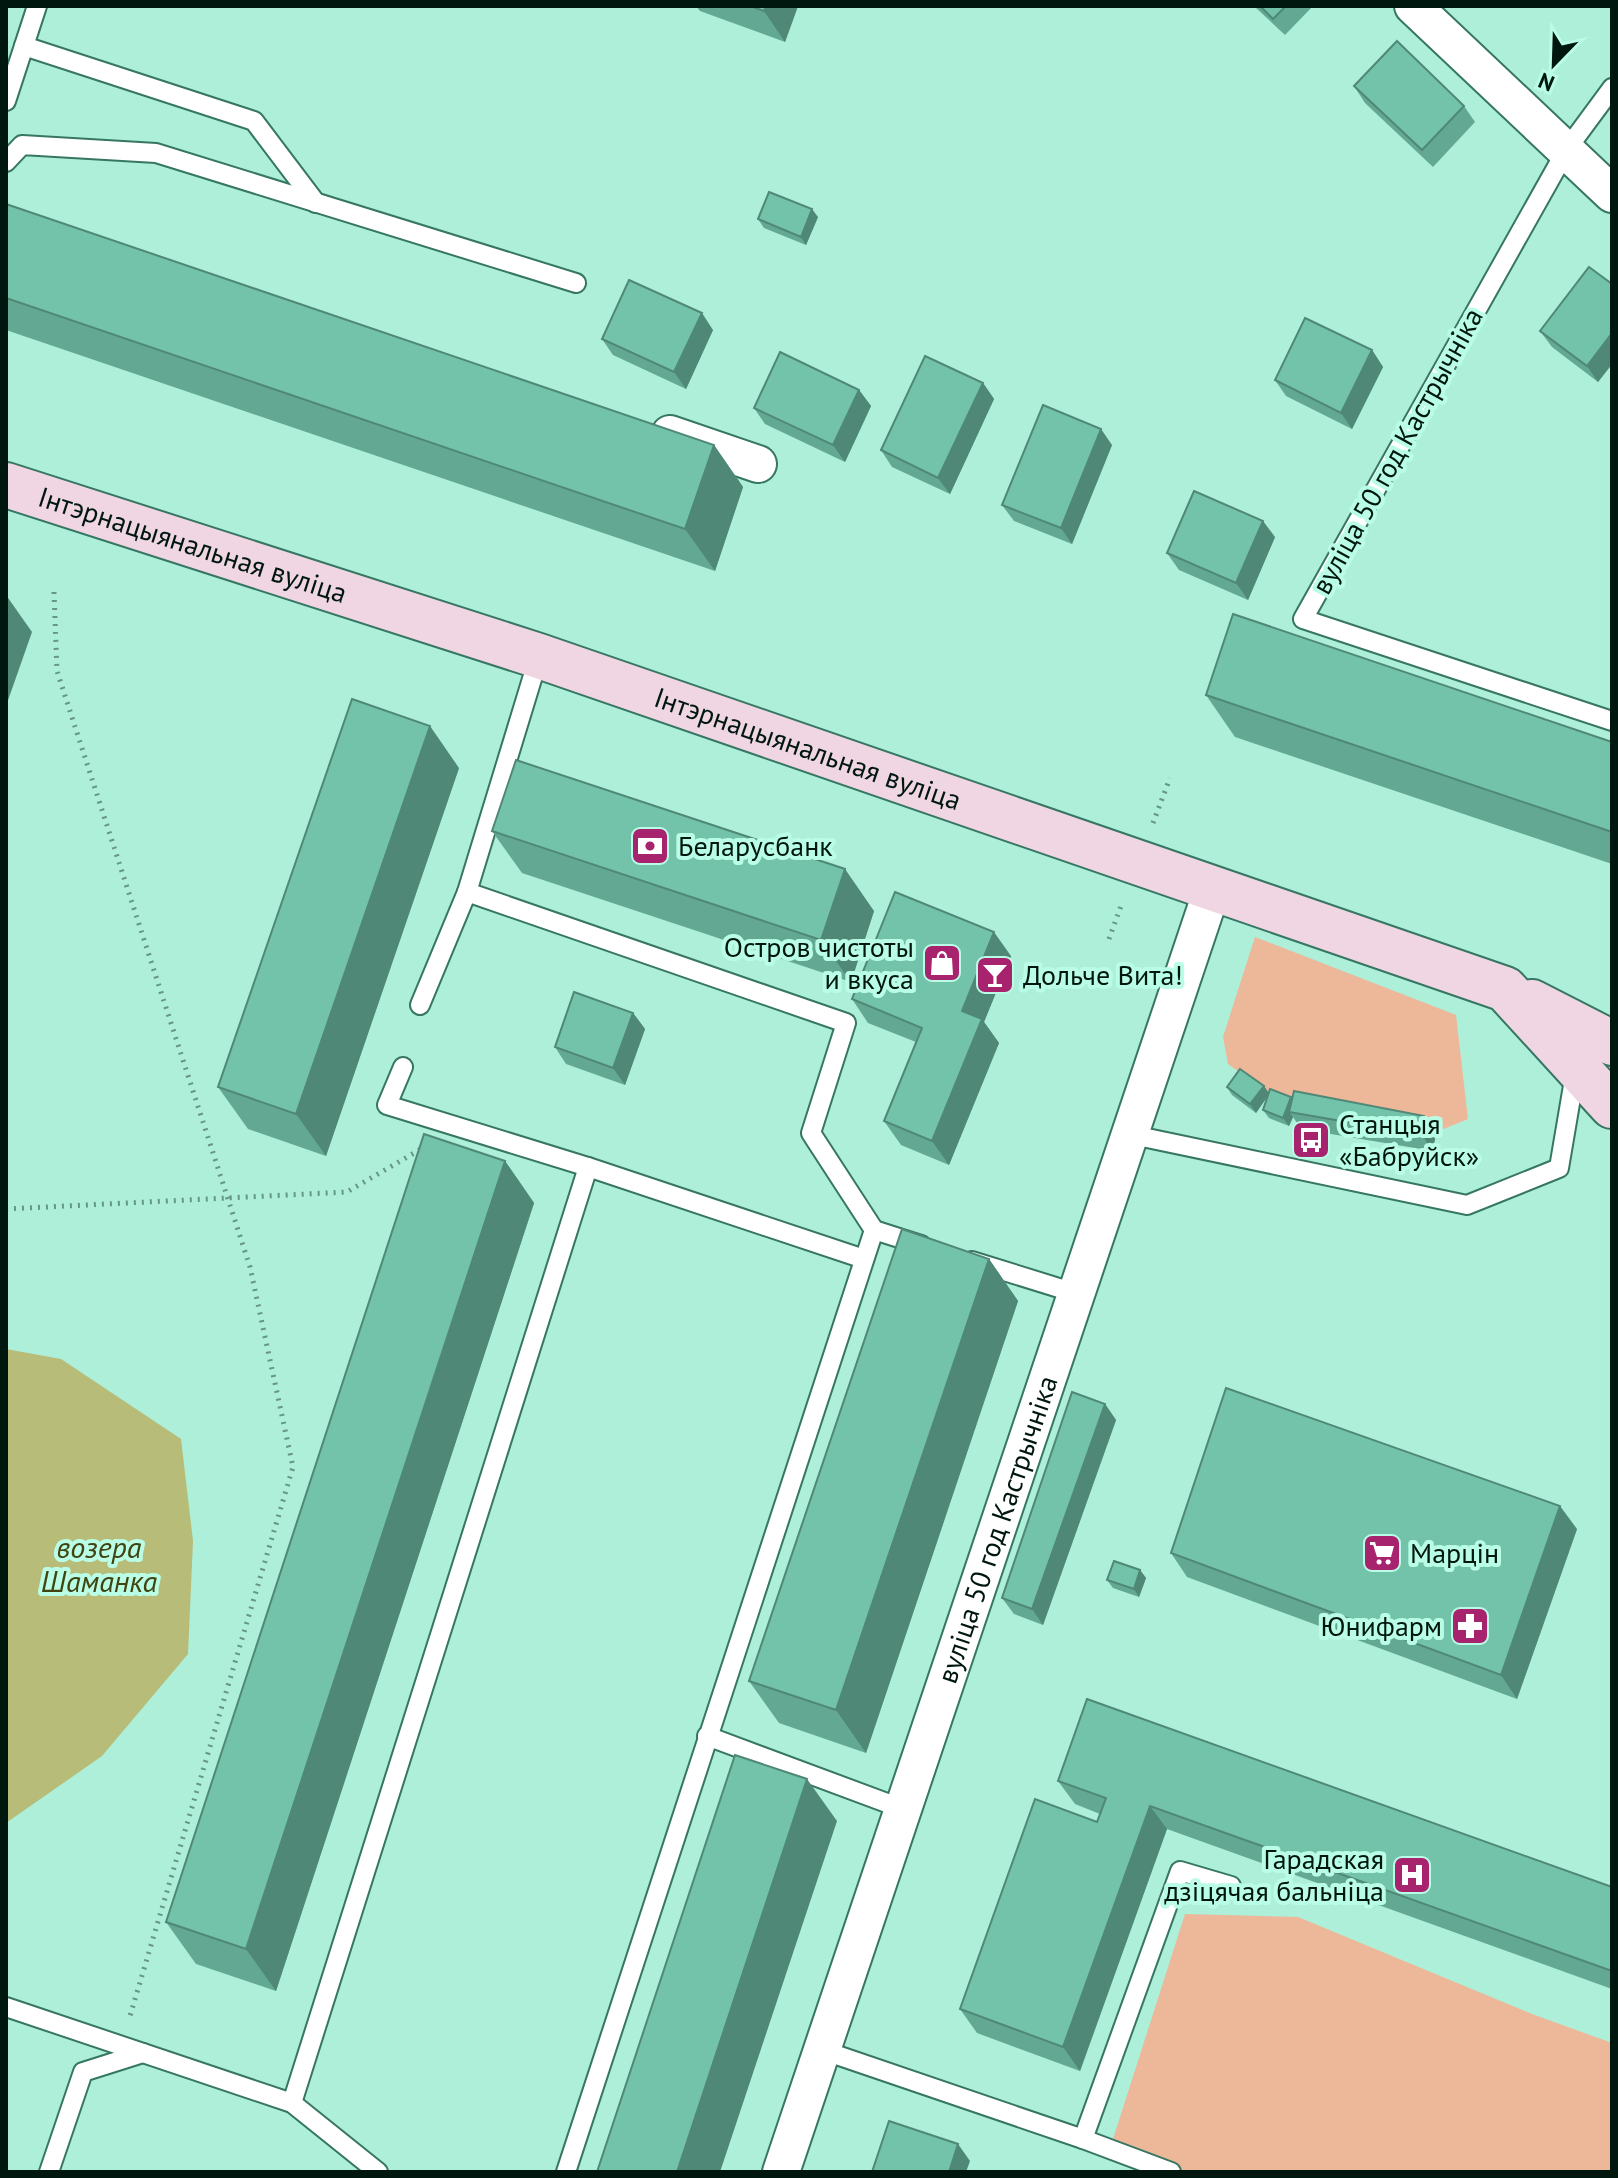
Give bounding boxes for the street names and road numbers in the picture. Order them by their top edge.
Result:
street label: вуліца 50 год Кастрычніка [1302,301,1491,600]
street label: Інтэрнацыянальная вуліца [34,478,352,611]
street label: Інтэрнацыянальная вуліца [650,678,966,818]
street label: вуліца 50 год Кастрычніка [928,1371,1065,1688]

